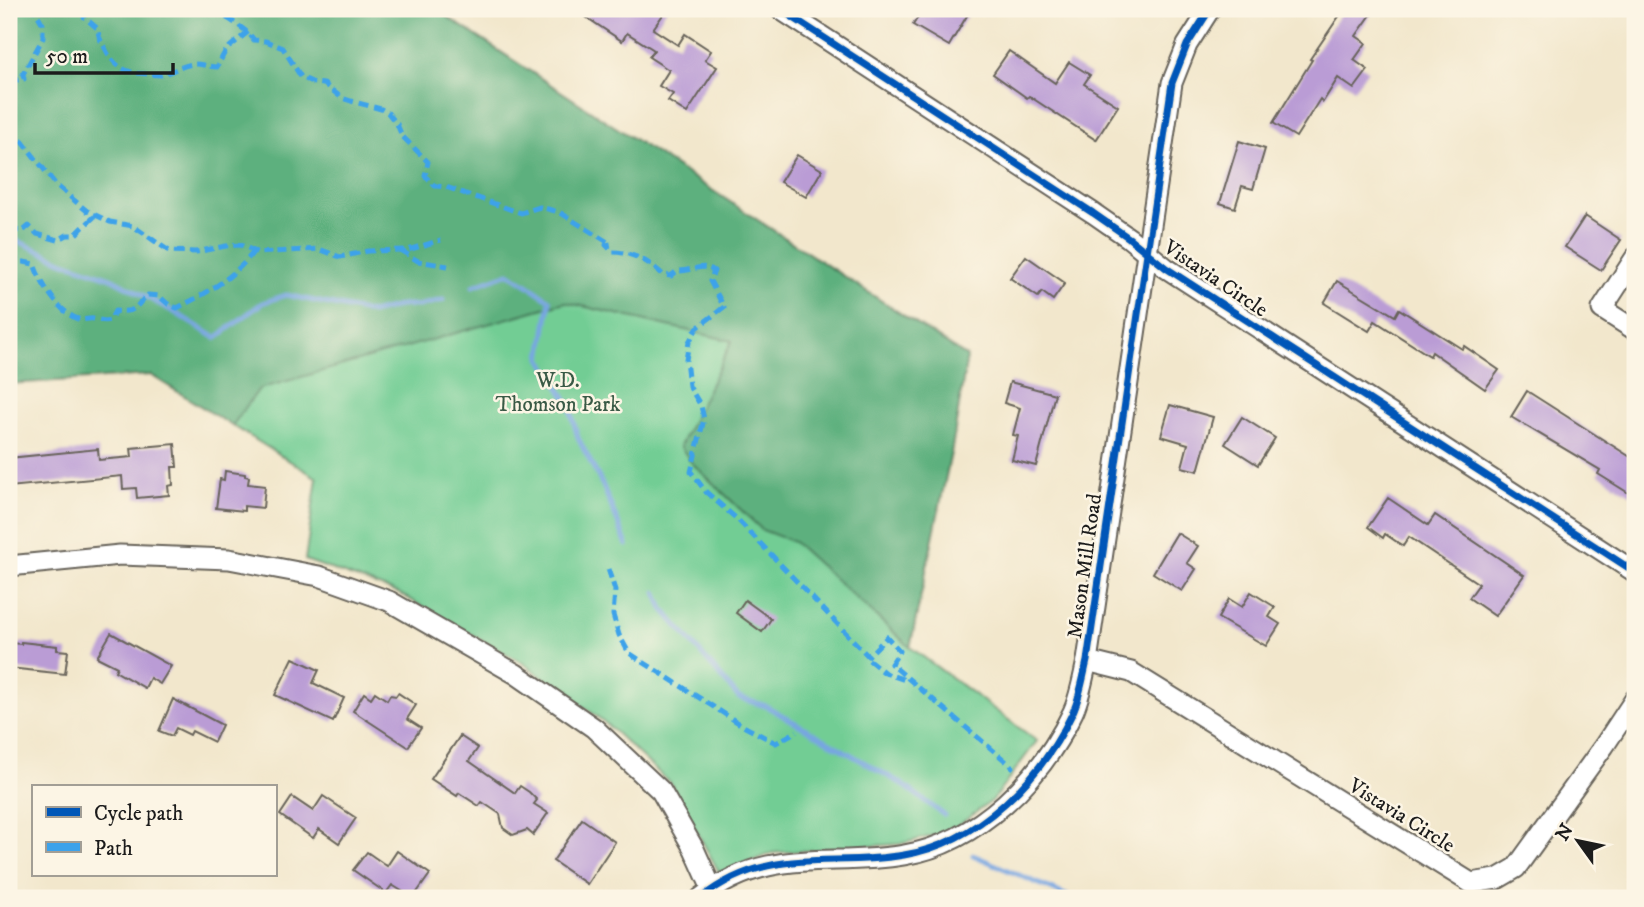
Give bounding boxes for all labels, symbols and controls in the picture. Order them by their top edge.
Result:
scale bar [35,32,173,76]
text: 50 m [46,44,88,70]
street label: Vistavia Circle [1158,234,1273,323]
park label: W.D. Thomson Park [496,368,621,418]
street label: Mason Mill Road [1062,492,1108,640]
street label: Vistavia Circle [1343,772,1460,859]
legend [32,785,276,876]
text: Cycle path [94,801,183,827]
north arrow [1542,806,1612,876]
text: N [1551,819,1579,845]
text: Path [94,836,133,862]

